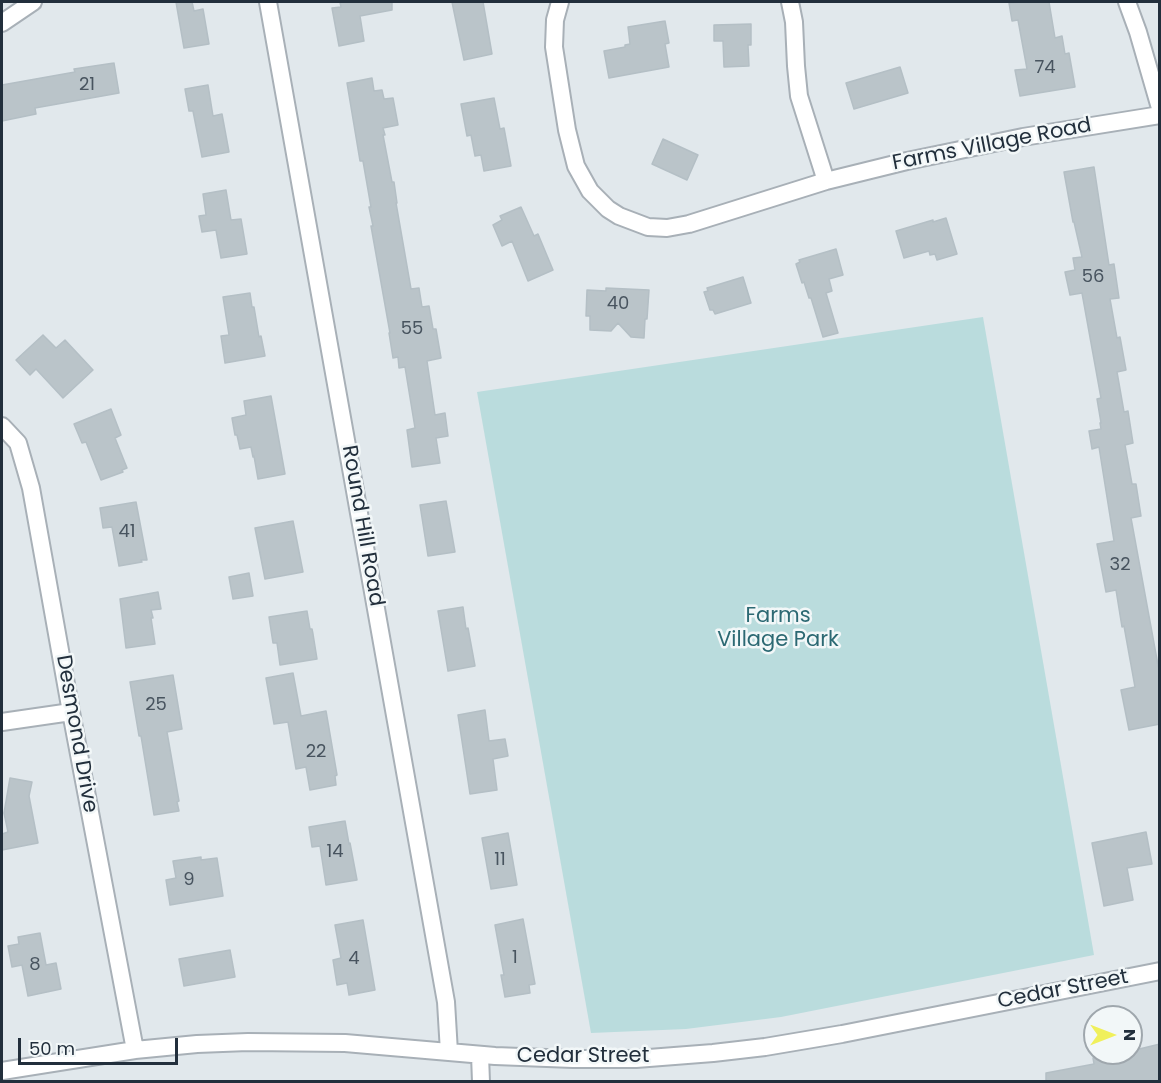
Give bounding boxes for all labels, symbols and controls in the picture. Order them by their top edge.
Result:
house number: 74 [1034,57,1056,79]
house number: 21 [79,74,95,96]
street label: Farms Village Road [890,113,1094,177]
house number: 56 [1082,266,1104,288]
house number: 40 [607,293,629,315]
house number: 55 [401,318,423,340]
street label: Round Hill Road [335,443,389,609]
house number: 41 [118,521,136,543]
house number: 32 [1110,554,1130,576]
park label: Farms Village Park [717,604,839,654]
street label: Desmond Drive [50,653,102,815]
house number: 25 [145,694,167,716]
house number: 22 [306,741,326,763]
house number: 14 [326,841,344,863]
house number: 11 [494,849,506,871]
house number: 9 [183,869,195,891]
house number: 1 [512,947,518,969]
house number: 4 [348,948,360,970]
house number: 8 [29,954,41,976]
street label: Cedar Street [996,965,1130,1015]
north arrow [1083,1005,1143,1065]
scale bar [21,1026,182,1064]
text: N [1118,1029,1141,1041]
text: 50 m [29,1036,75,1061]
street label: Cedar Street [517,1044,649,1070]

